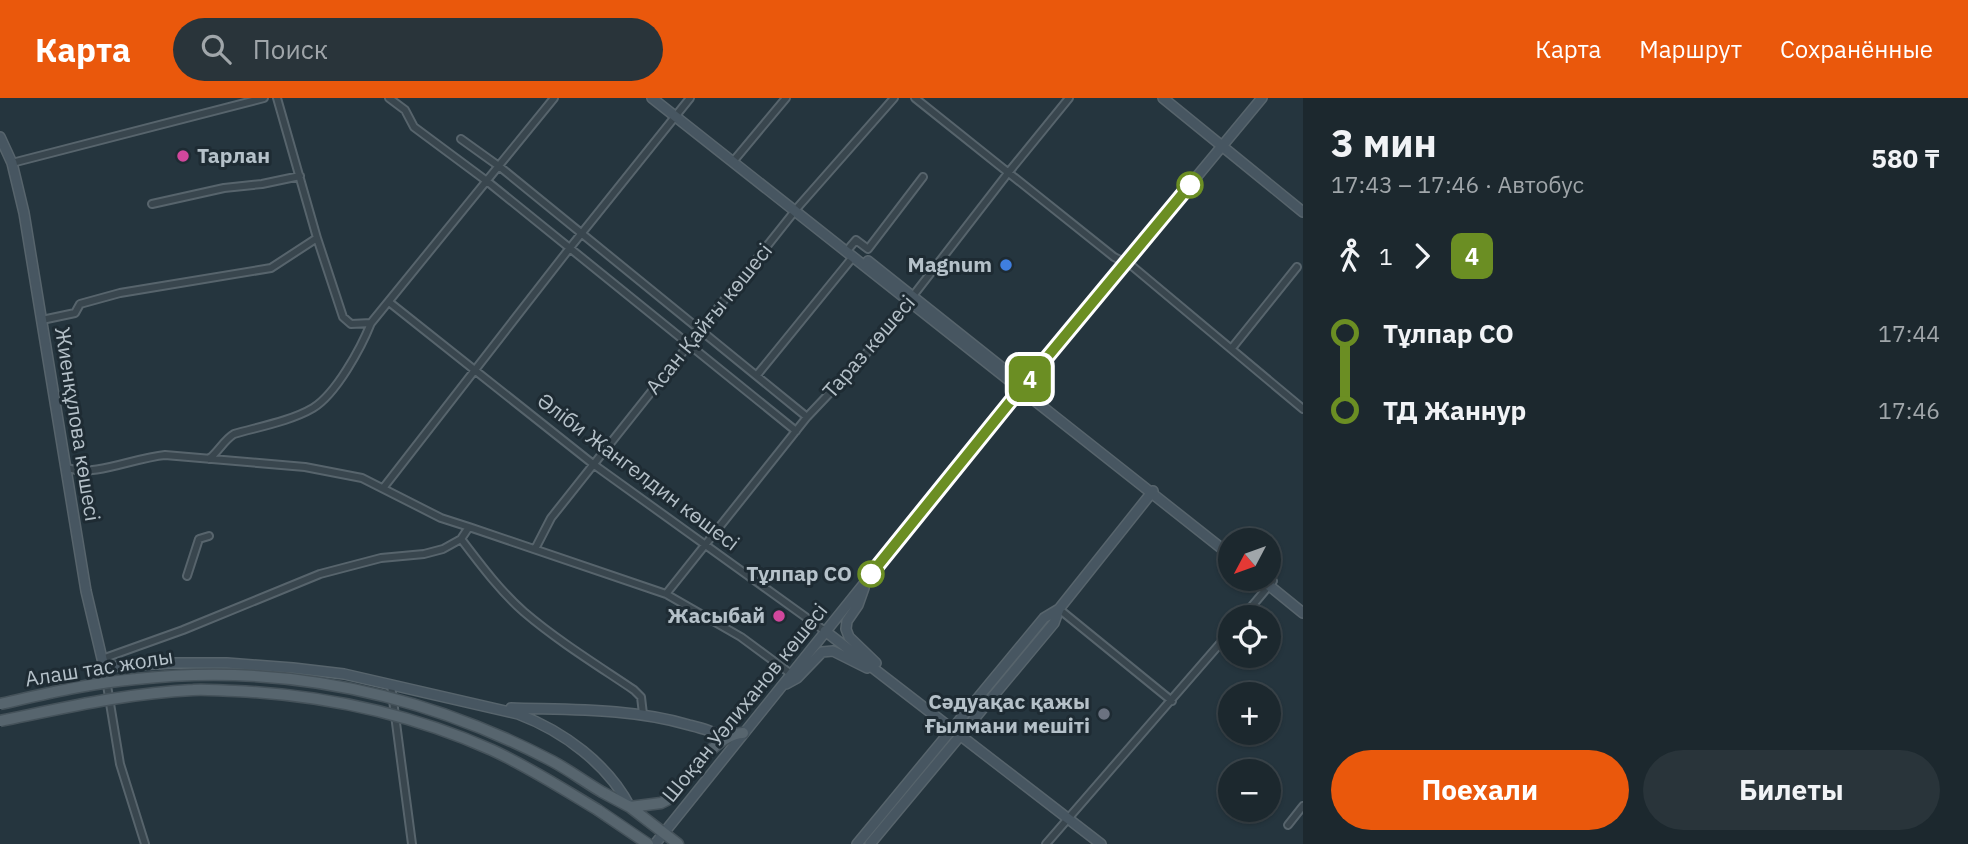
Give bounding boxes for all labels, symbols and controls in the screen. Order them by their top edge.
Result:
search box [173,18,663,81]
text: Карта [35,28,131,71]
icon: search [197,30,235,68]
text: Поиск [253,32,328,66]
text: Карта [1535,33,1601,65]
text: Маршрут [1639,33,1742,65]
text: Сохранённые [1780,33,1933,65]
text: 3 мин [1331,118,1437,167]
place label: Тарлан [197,141,270,169]
text: 580 ₸ [1871,141,1940,175]
marker: Тарлан [175,148,191,164]
text: 17:43 – 17:46 · Автобус [1331,169,1584,199]
unlabelled marker [1177,172,1203,198]
street label: Асан Қайғы көшесі [639,237,778,400]
icon: walk [1331,237,1369,275]
icon: forward [1403,237,1441,275]
text: 4 [1465,240,1479,272]
text: 1 [1379,241,1393,271]
place label: Magnum [907,250,992,278]
marker: Magnum [998,257,1014,273]
street label: Тараз көшесі [816,289,921,404]
text: Тұлпар СО [1383,316,1514,350]
text: 17:44 [1878,318,1940,348]
street label: Жиенқұлова көшесі [49,325,107,523]
line badge: 4 [1007,356,1053,402]
text: 4 [1023,363,1037,395]
street label: Әліби Жангелдин көшесі [532,386,745,556]
text: ТД Жаннур [1383,393,1526,427]
text: 17:46 [1878,395,1940,425]
north arrow [1218,528,1281,592]
map controls [1218,528,1281,822]
place label: Тұлпар СО [746,559,852,587]
marker: Тұлпар СО [858,561,884,587]
street label: Шоқан Уәлиханов көшесі [655,597,833,808]
place label: Жасыбай [667,601,765,629]
button: locate [1218,605,1281,668]
marker: Жасыбай [771,608,787,624]
street label: Алаш тас жолы [23,641,175,693]
button: + [1218,682,1281,745]
place label: Сәдуақас қажы Ғылмани мешіті [925,687,1090,739]
marker: Сәдуақас қажы Ғылмани мешіті [1096,706,1112,722]
button: Поехали [1331,750,1629,830]
button: Билеты [1643,750,1940,830]
button: − [1218,759,1281,822]

